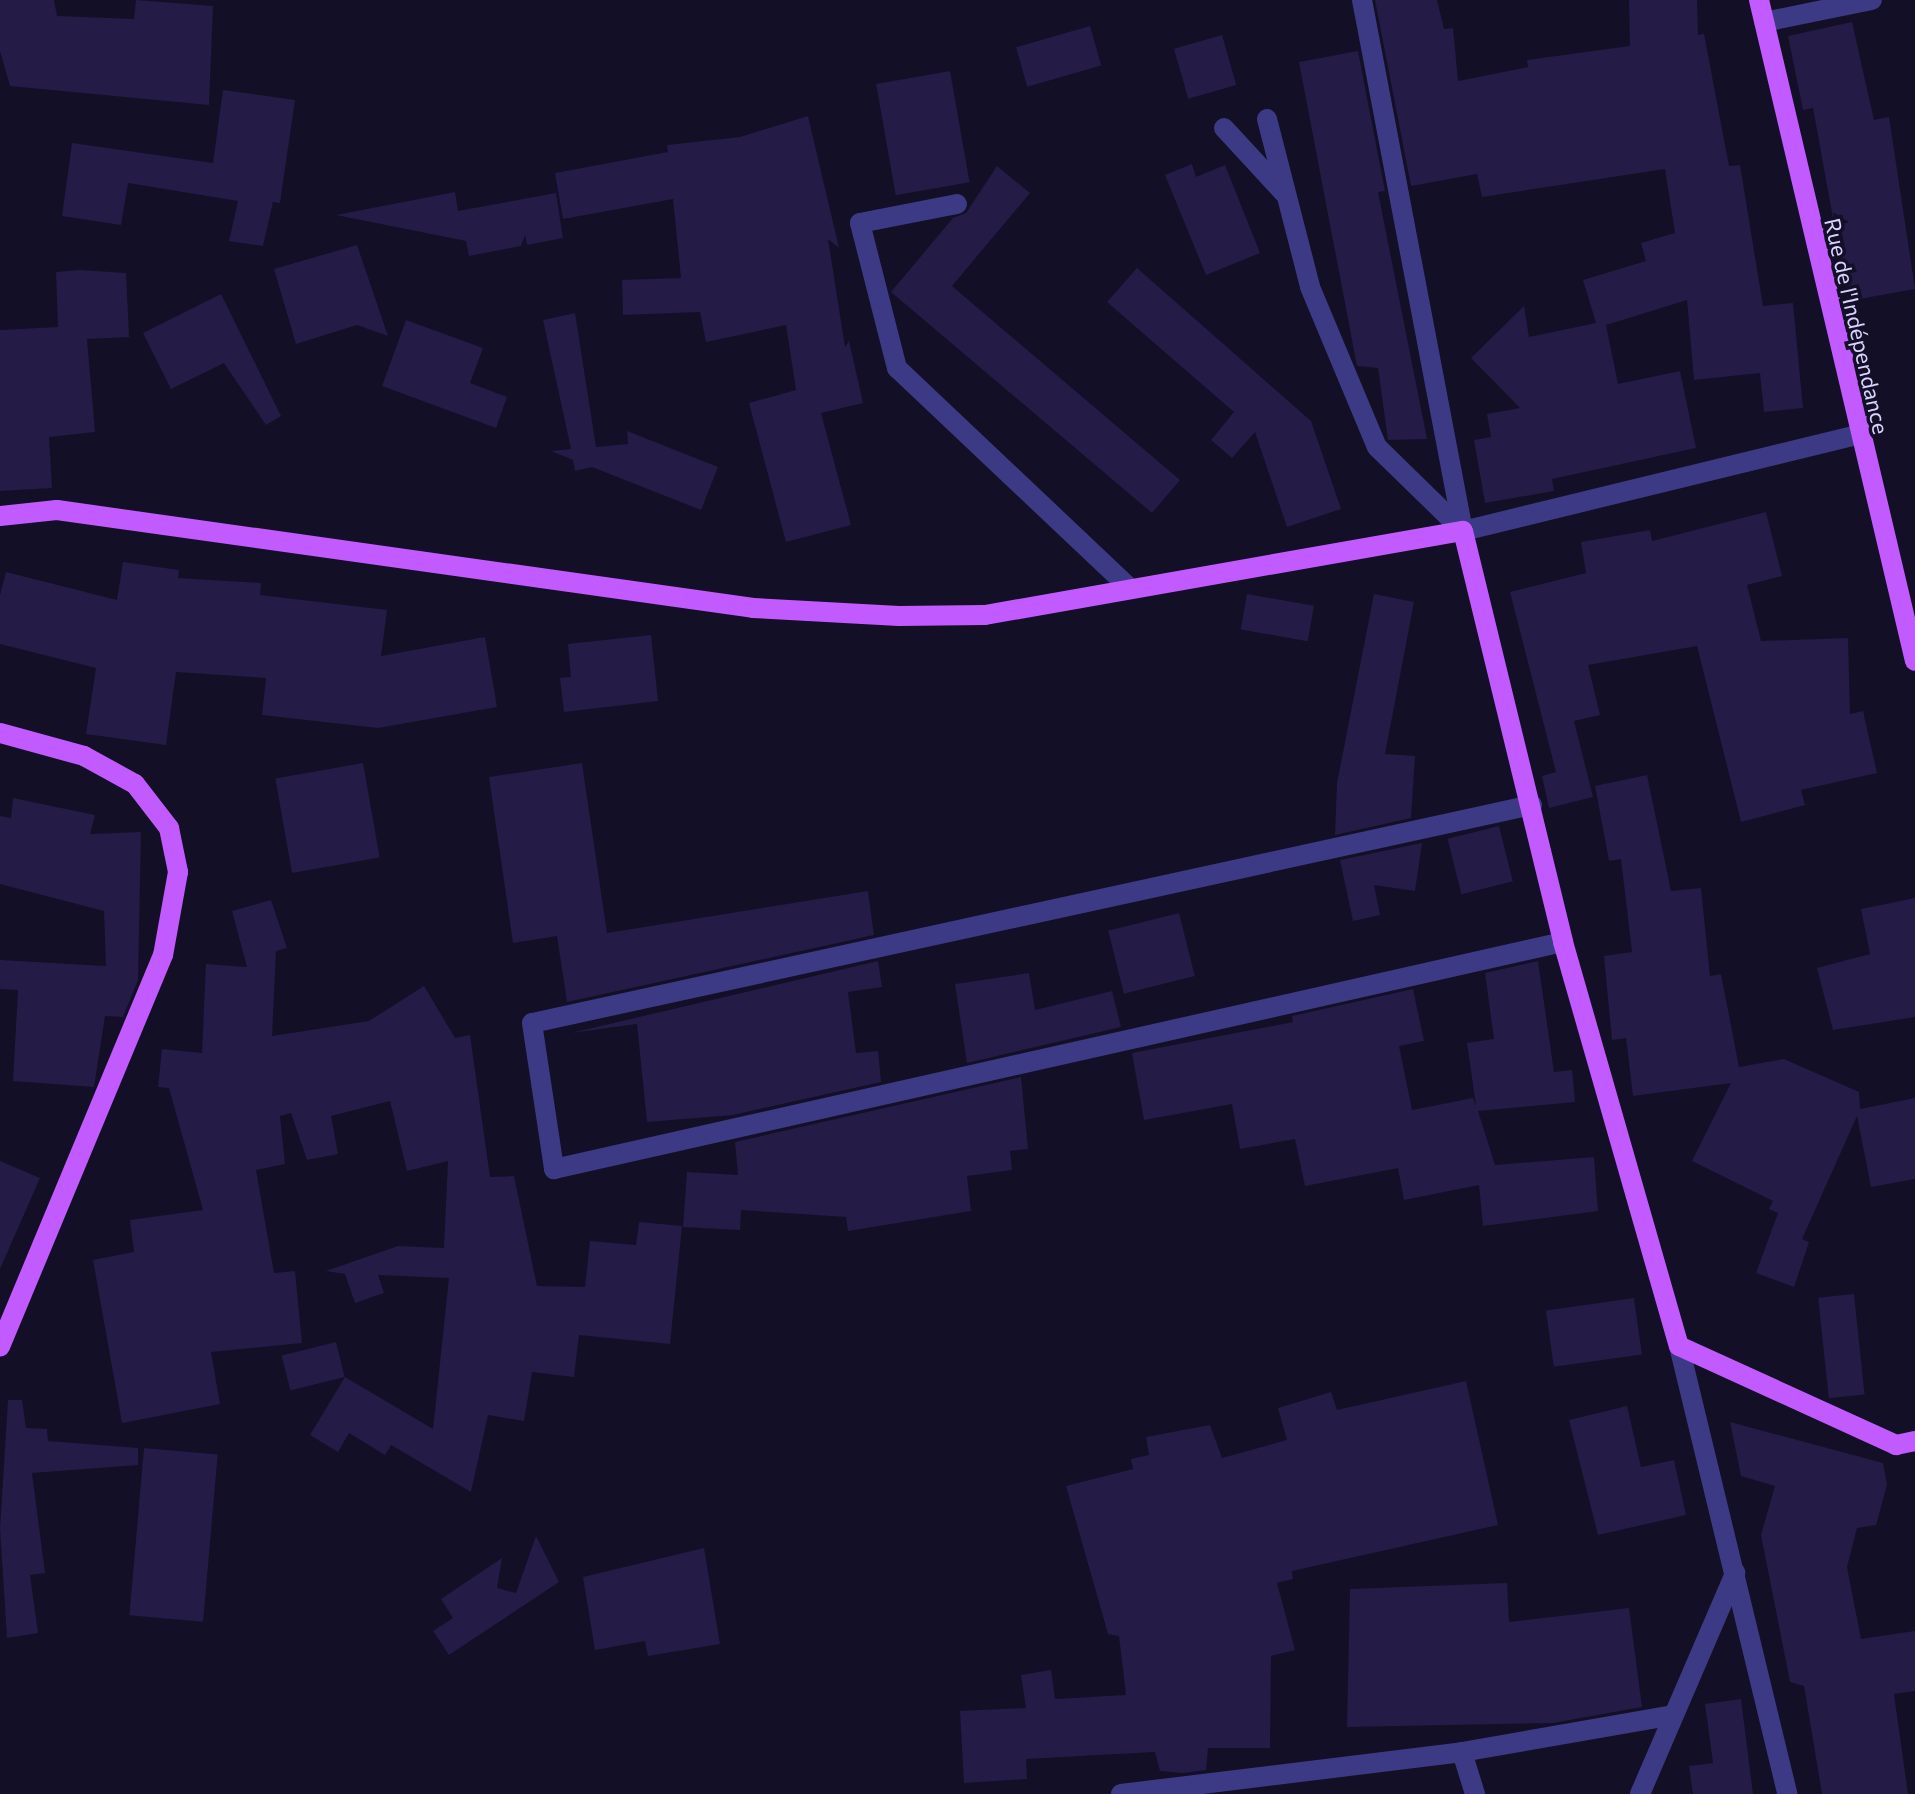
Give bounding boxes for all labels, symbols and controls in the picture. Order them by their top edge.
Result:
street label: Rue de l'Indépendance [1819,215,1895,437]

